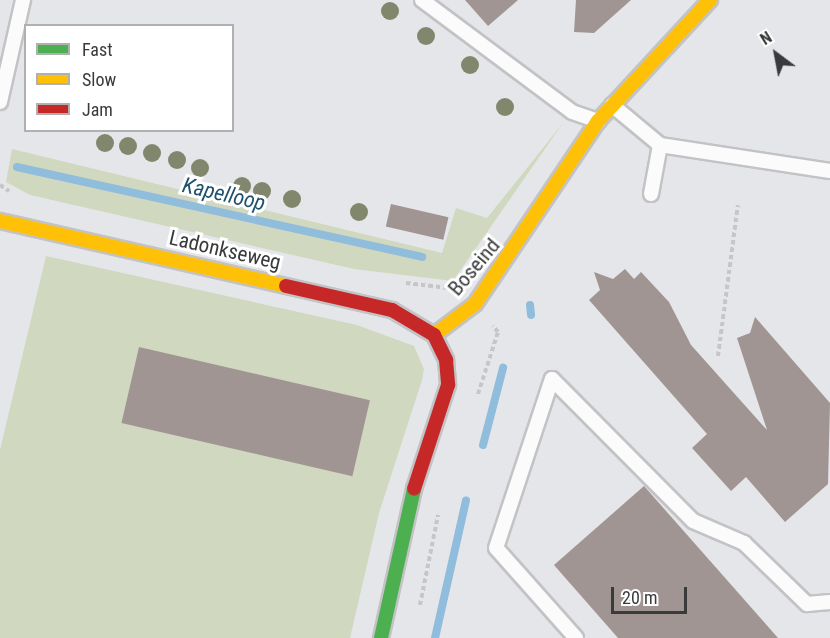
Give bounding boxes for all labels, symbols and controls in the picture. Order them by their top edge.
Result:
legend [24,24,234,132]
north arrow [746,24,806,84]
text: N [757,28,775,49]
text: Fast [82,39,113,60]
text: Slow [82,69,116,90]
text: Jam [82,99,113,120]
water label: Kapelloop [180,172,268,216]
street label: Ladonkseweg [167,225,283,275]
street label: Boseind [443,233,505,301]
scale bar [614,575,690,613]
text: 20 m [622,587,657,608]

